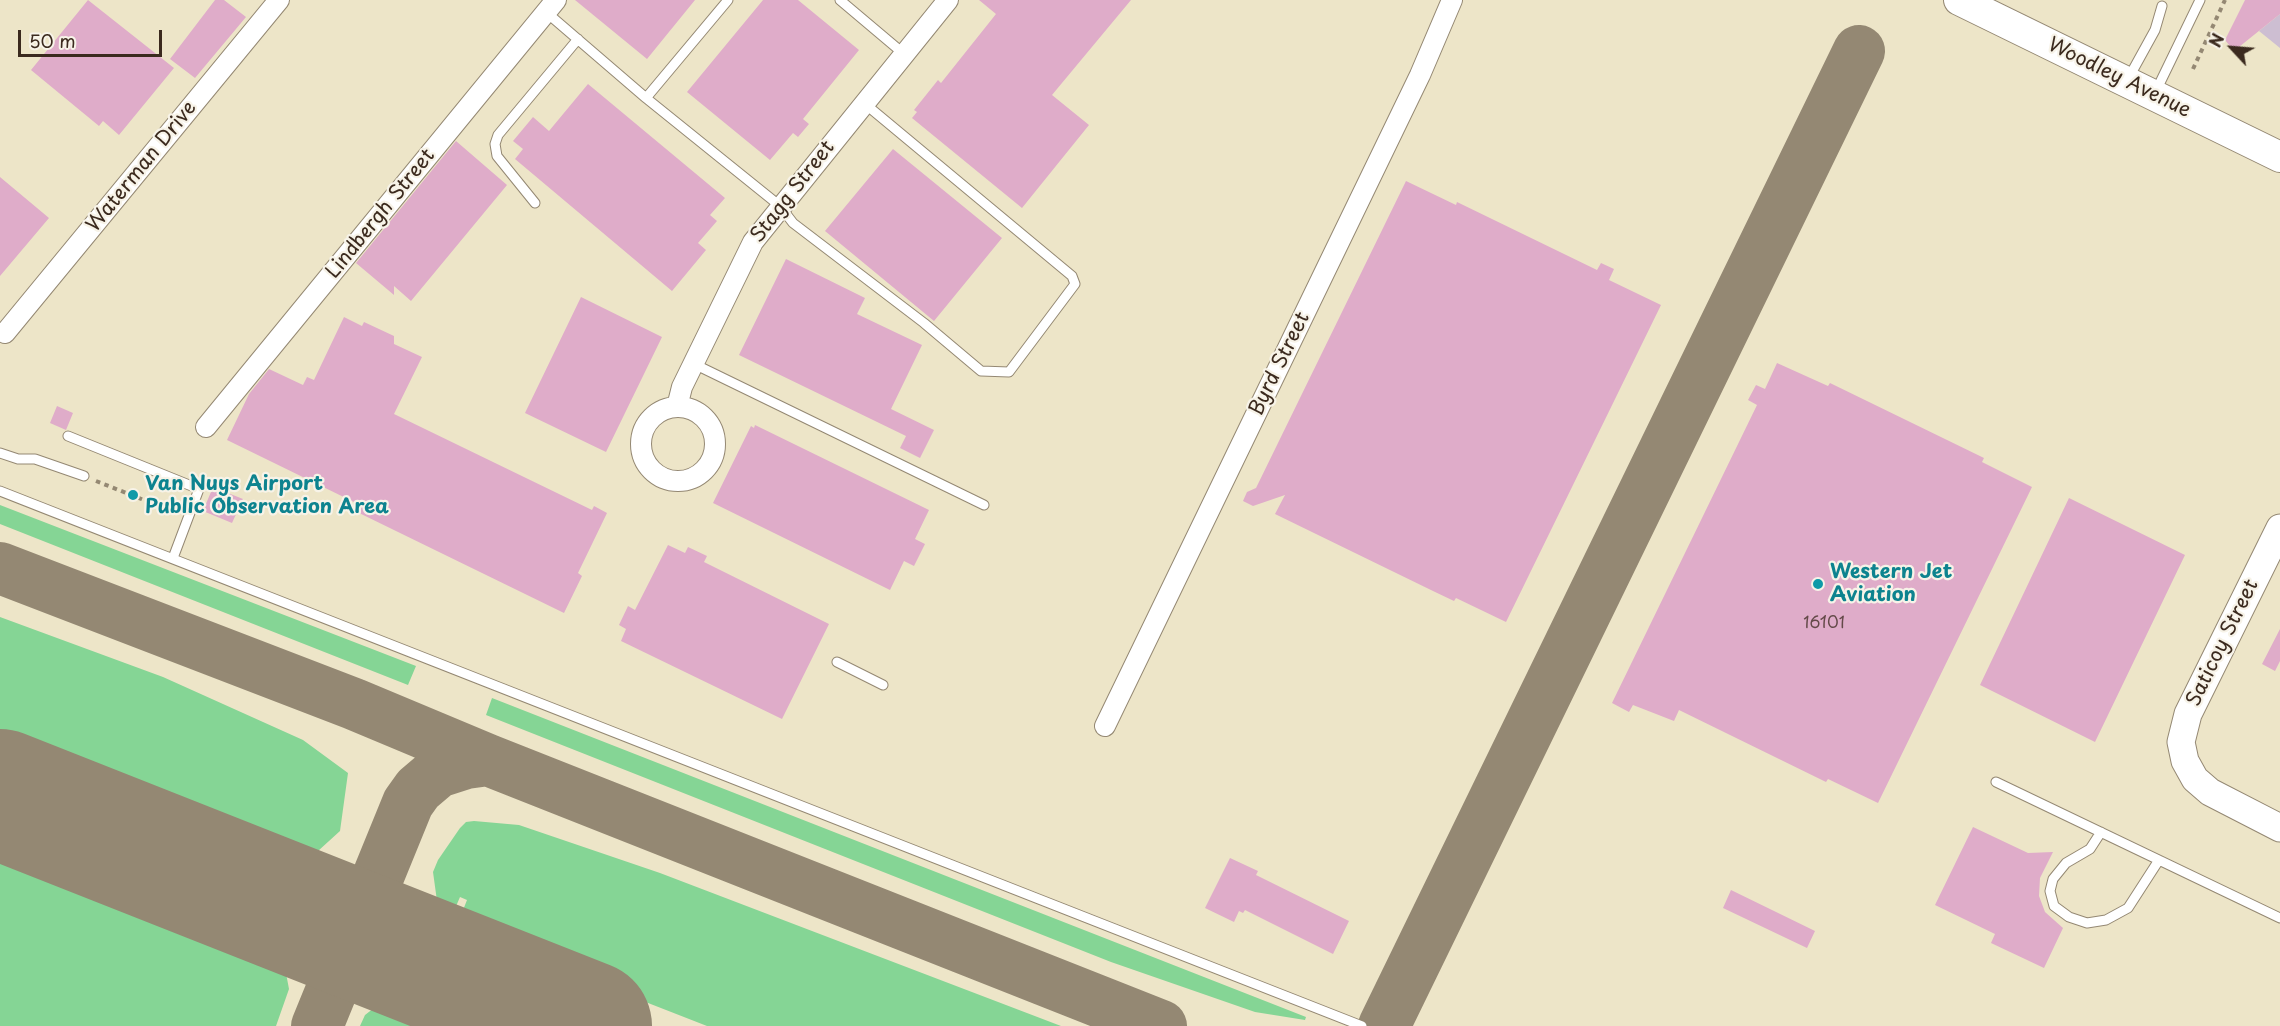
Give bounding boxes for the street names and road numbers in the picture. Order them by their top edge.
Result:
street label: Woodley Avenue [2044,33,2194,123]
street label: Waterman Drive [82,97,202,237]
street label: Stagg Street [746,136,840,248]
street label: Lindbergh Street [321,144,441,284]
street label: Byrd Street [1245,308,1315,420]
street label: Saticoy Street [2182,576,2264,710]

